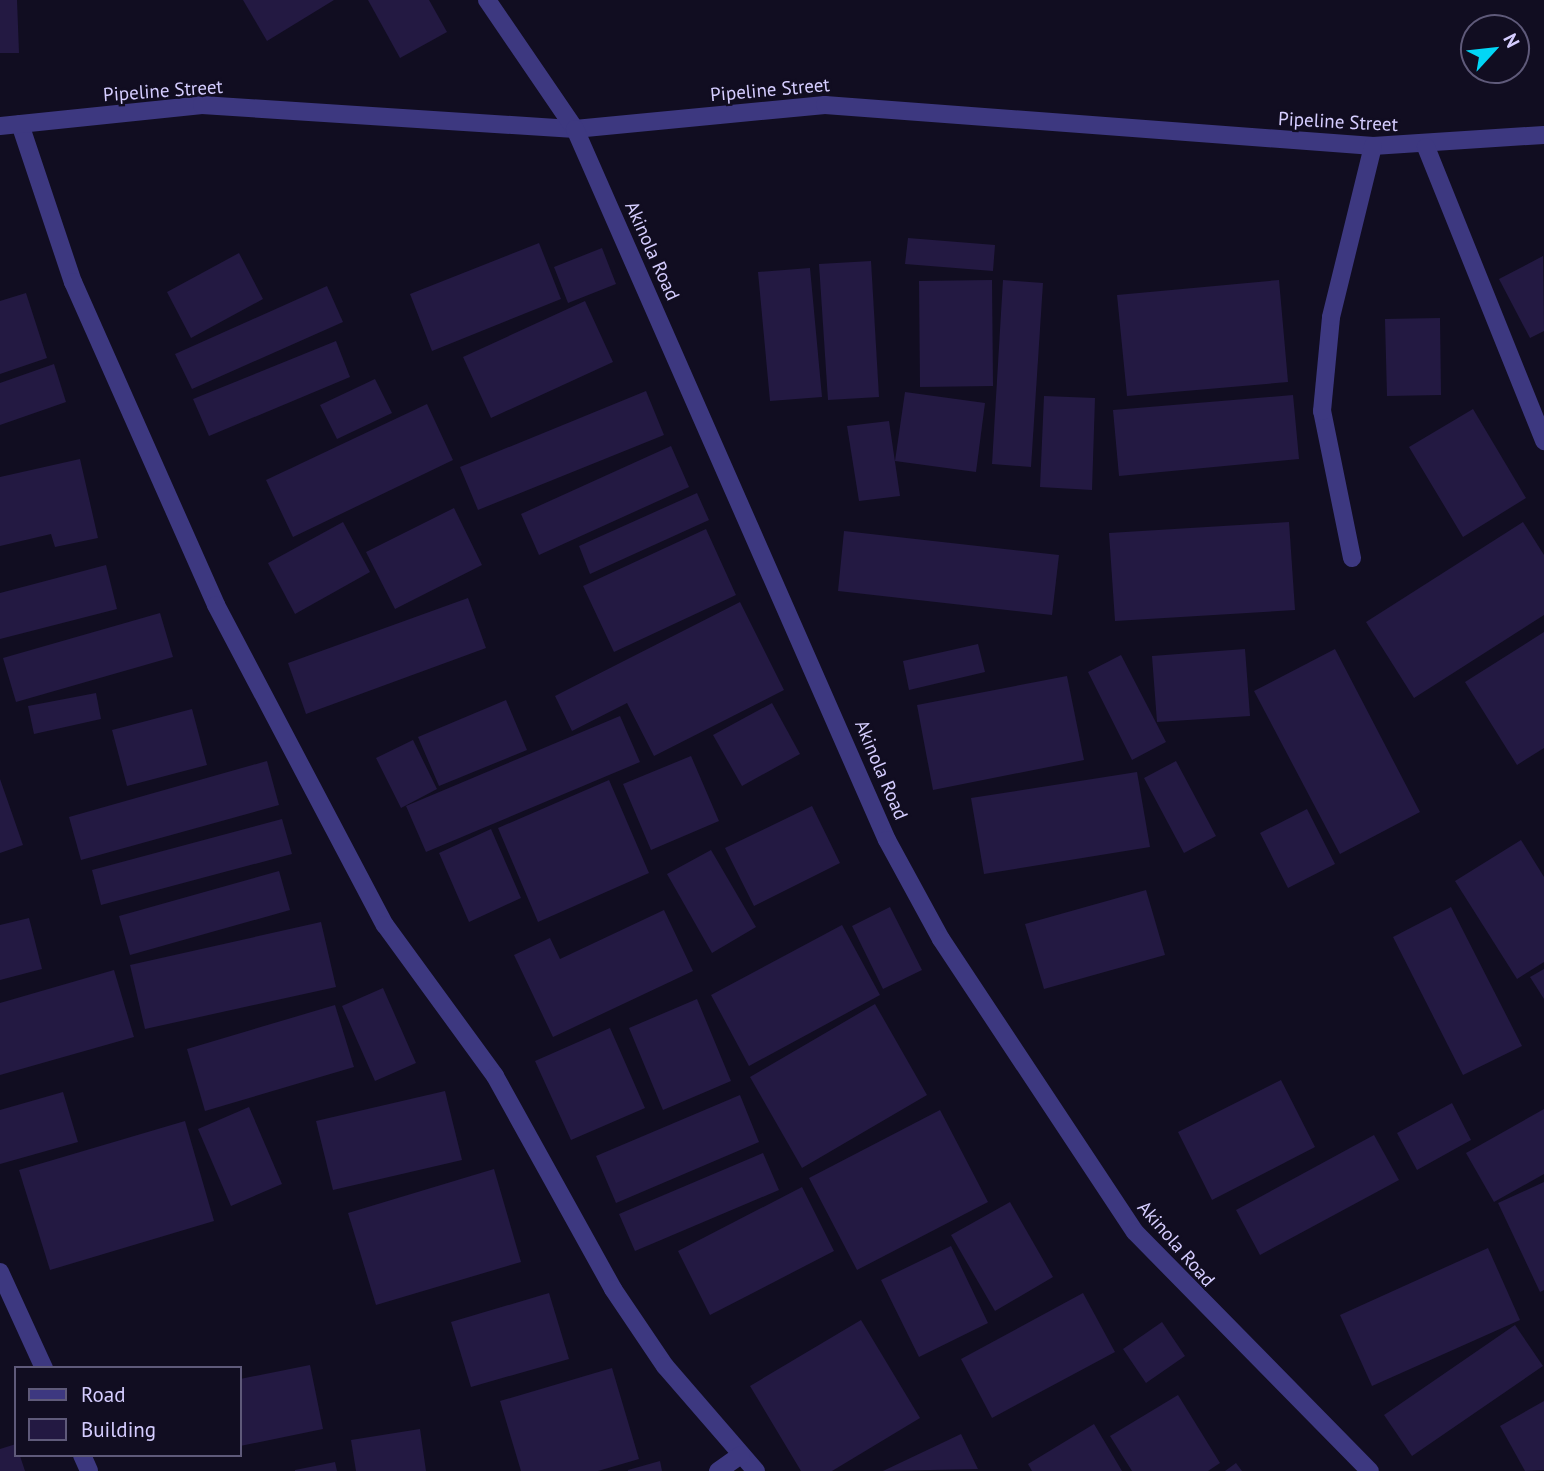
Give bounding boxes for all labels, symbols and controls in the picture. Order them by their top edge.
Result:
north arrow [1460,14,1530,84]
text: N [1498,29,1525,51]
street label: Pipeline Street [709,73,831,107]
street label: Pipeline Street [102,75,224,107]
street label: Pipeline Street [1278,107,1398,137]
street label: Akinola Road [620,198,684,304]
street label: Akinola Road [850,717,912,823]
street label: Akinola Road [1133,1196,1219,1292]
legend [14,1366,242,1457]
text: Road [81,1381,125,1408]
text: Building [81,1416,156,1443]

